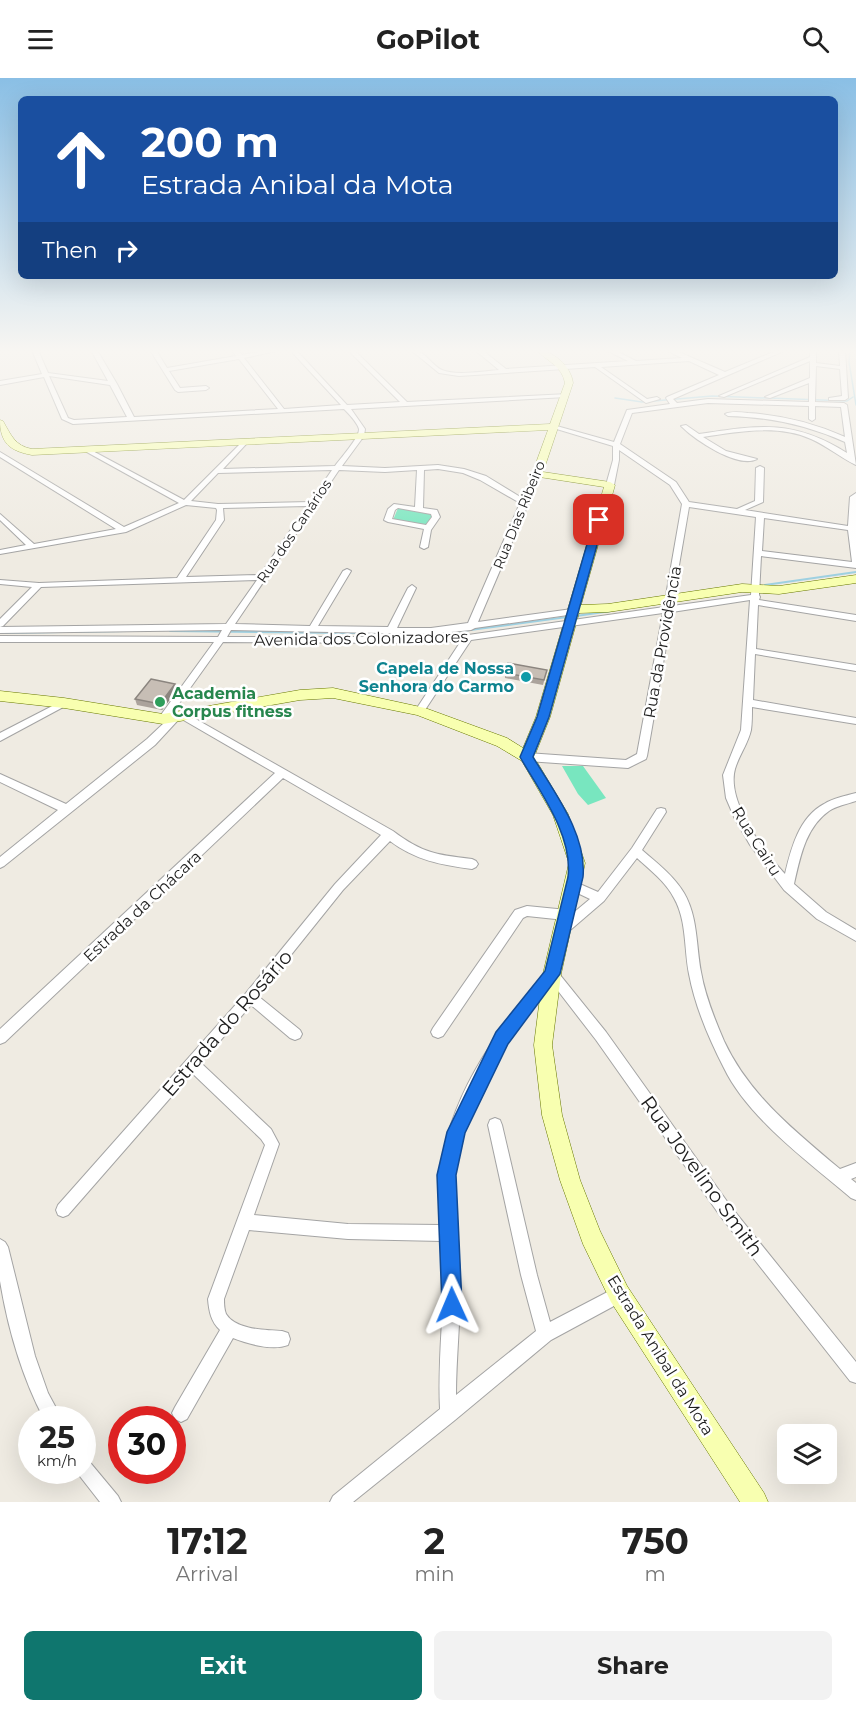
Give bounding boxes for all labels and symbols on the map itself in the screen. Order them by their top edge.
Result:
street label: Rua Dias Ribeiro [489,458,549,572]
street label: Rua dos Canários [253,476,335,586]
pin [573,494,624,545]
street label: Rua da Providência [640,564,685,720]
street label: Avenida dos Colonizadores [254,627,468,650]
place label: Capela de Nossa Senhora do Carmo [359,659,514,696]
marker: Capela de Nossa Senhora do Carmo [519,670,533,684]
place label: Academia Corpus fitness [171,684,292,721]
marker: Academia Corpus fitness [153,695,167,709]
street label: Rua Cairu [728,803,785,879]
street label: Estrada da Chácara [79,847,205,966]
street label: Estrada do Rosário [157,945,297,1101]
street label: Rua Jovelino Smith [636,1091,768,1261]
street label: Estrada Anibal da Mota [603,1272,718,1439]
position arrow [420,1273,484,1337]
speed limit sign: 30 [108,1406,186,1484]

